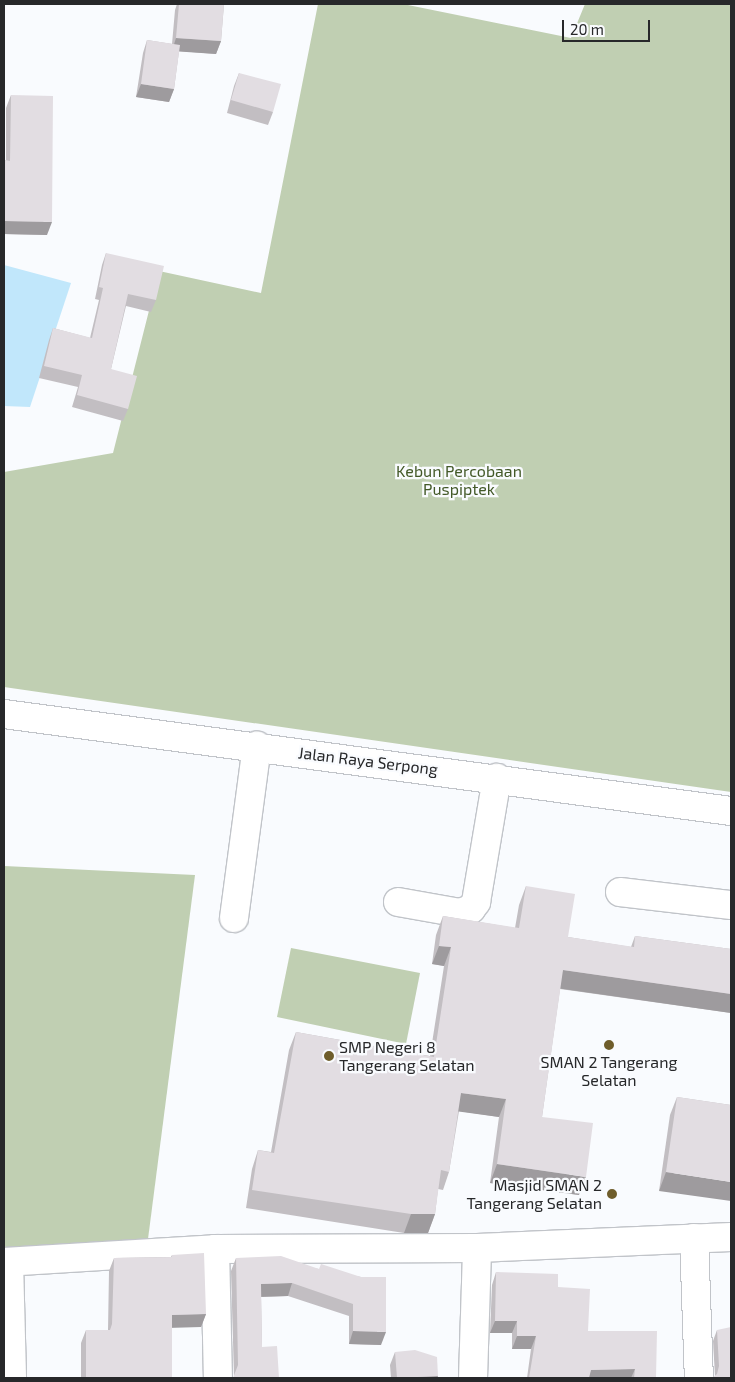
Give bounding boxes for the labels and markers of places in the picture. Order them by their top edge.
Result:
place label: SMP Negeri 8 Tangerang Selatan [339,1037,475,1075]
marker: SMAN 2 Tangerang Selatan [603,1039,615,1051]
marker: SMP Negeri 8 Tangerang Selatan [323,1050,335,1062]
place label: SMAN 2 Tangerang Selatan [540,1052,678,1090]
place label: Masjid SMAN 2 Tangerang Selatan [466,1175,602,1213]
marker: Masjid SMAN 2 Tangerang Selatan [606,1188,618,1200]

